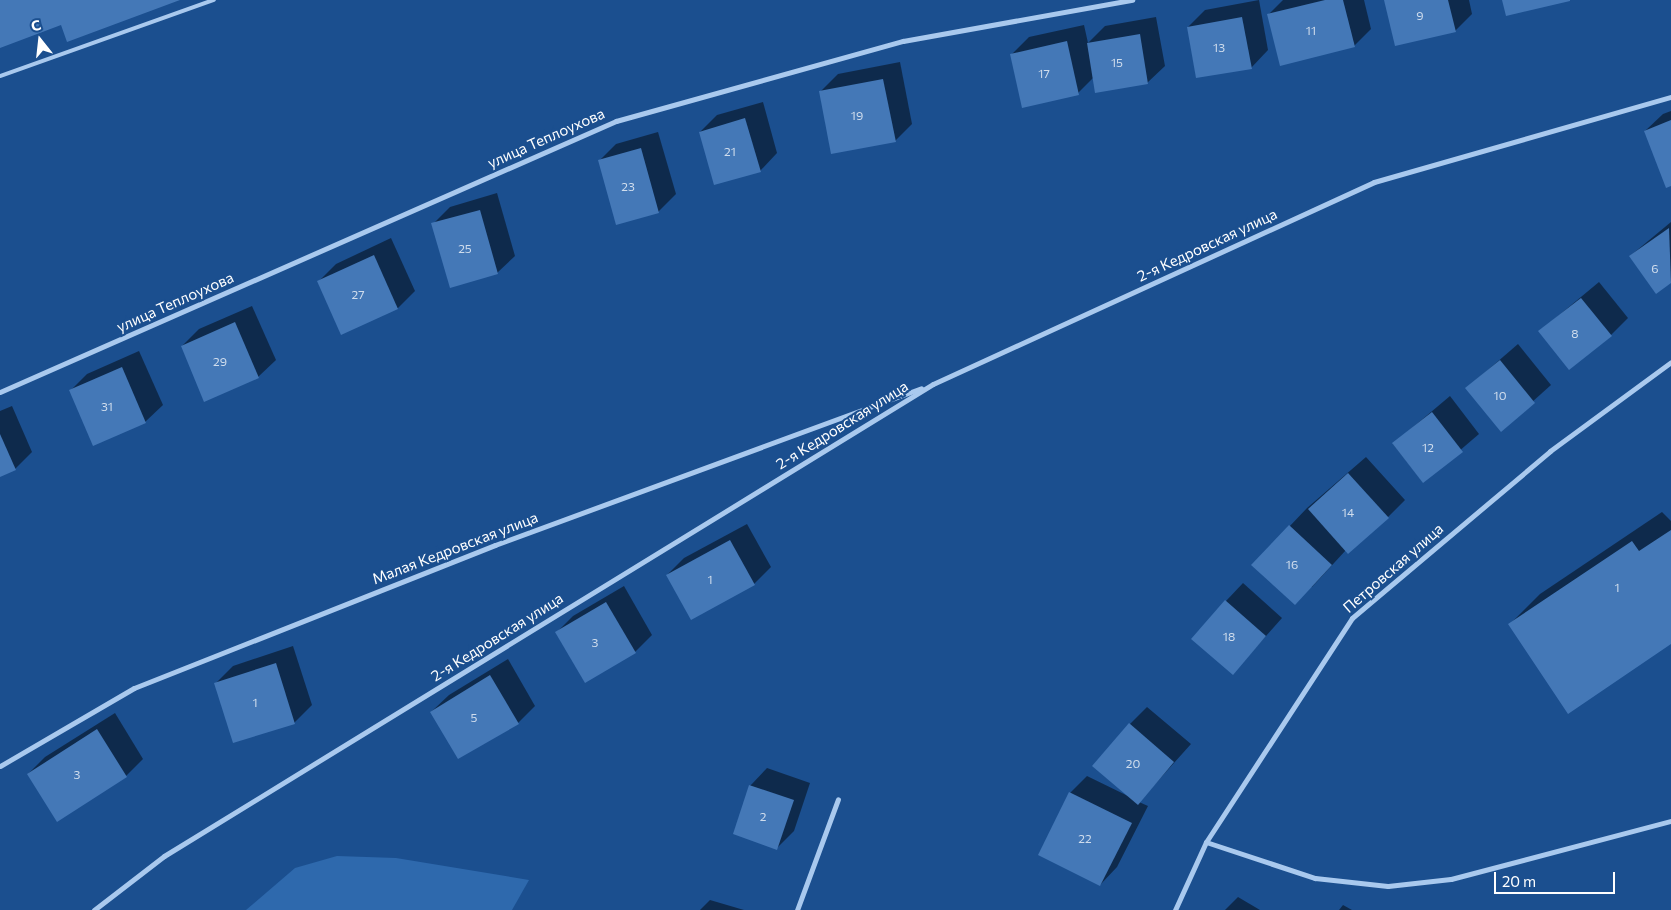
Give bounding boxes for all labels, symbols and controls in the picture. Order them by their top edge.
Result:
house number: 9 [1416,9,1424,23]
north arrow [15,15,65,65]
text: С [29,16,43,35]
house number: 11 [1306,24,1316,38]
house number: 13 [1213,41,1225,55]
house number: 15 [1111,56,1123,70]
house number: 17 [1038,67,1050,81]
street label: улица Теплоухова [485,104,607,172]
house number: 19 [851,109,863,123]
house number: 21 [724,145,736,159]
house number: 23 [621,180,635,194]
street label: 2-я Кедровская улица [1134,205,1280,285]
house number: 25 [458,242,472,256]
house number: 6 [1651,262,1659,276]
street label: улица Теплоухова [114,268,236,336]
house number: 27 [352,288,364,302]
house number: 8 [1571,327,1579,341]
house number: 29 [213,355,227,369]
street label: 2-я Кедровская улица [773,377,911,473]
house number: 10 [1494,389,1506,403]
house number: 31 [101,400,113,414]
house number: 12 [1422,441,1434,455]
house number: 14 [1342,506,1354,520]
street label: Малая Кедровская улица [370,508,540,588]
street label: Петровская улица [1339,520,1447,616]
house number: 16 [1286,558,1298,572]
house number: 1 [707,573,713,587]
house number: 1 [1614,581,1620,595]
street label: 2-я Кедровская улица [428,589,566,685]
house number: 18 [1223,630,1235,644]
house number: 3 [592,636,598,650]
house number: 1 [252,696,258,710]
house number: 5 [471,711,477,725]
house number: 20 [1126,757,1140,771]
house number: 3 [74,768,80,782]
house number: 2 [760,810,766,824]
house number: 22 [1078,832,1092,846]
scale bar [1496,862,1617,894]
text: 20 m [1502,872,1536,890]

